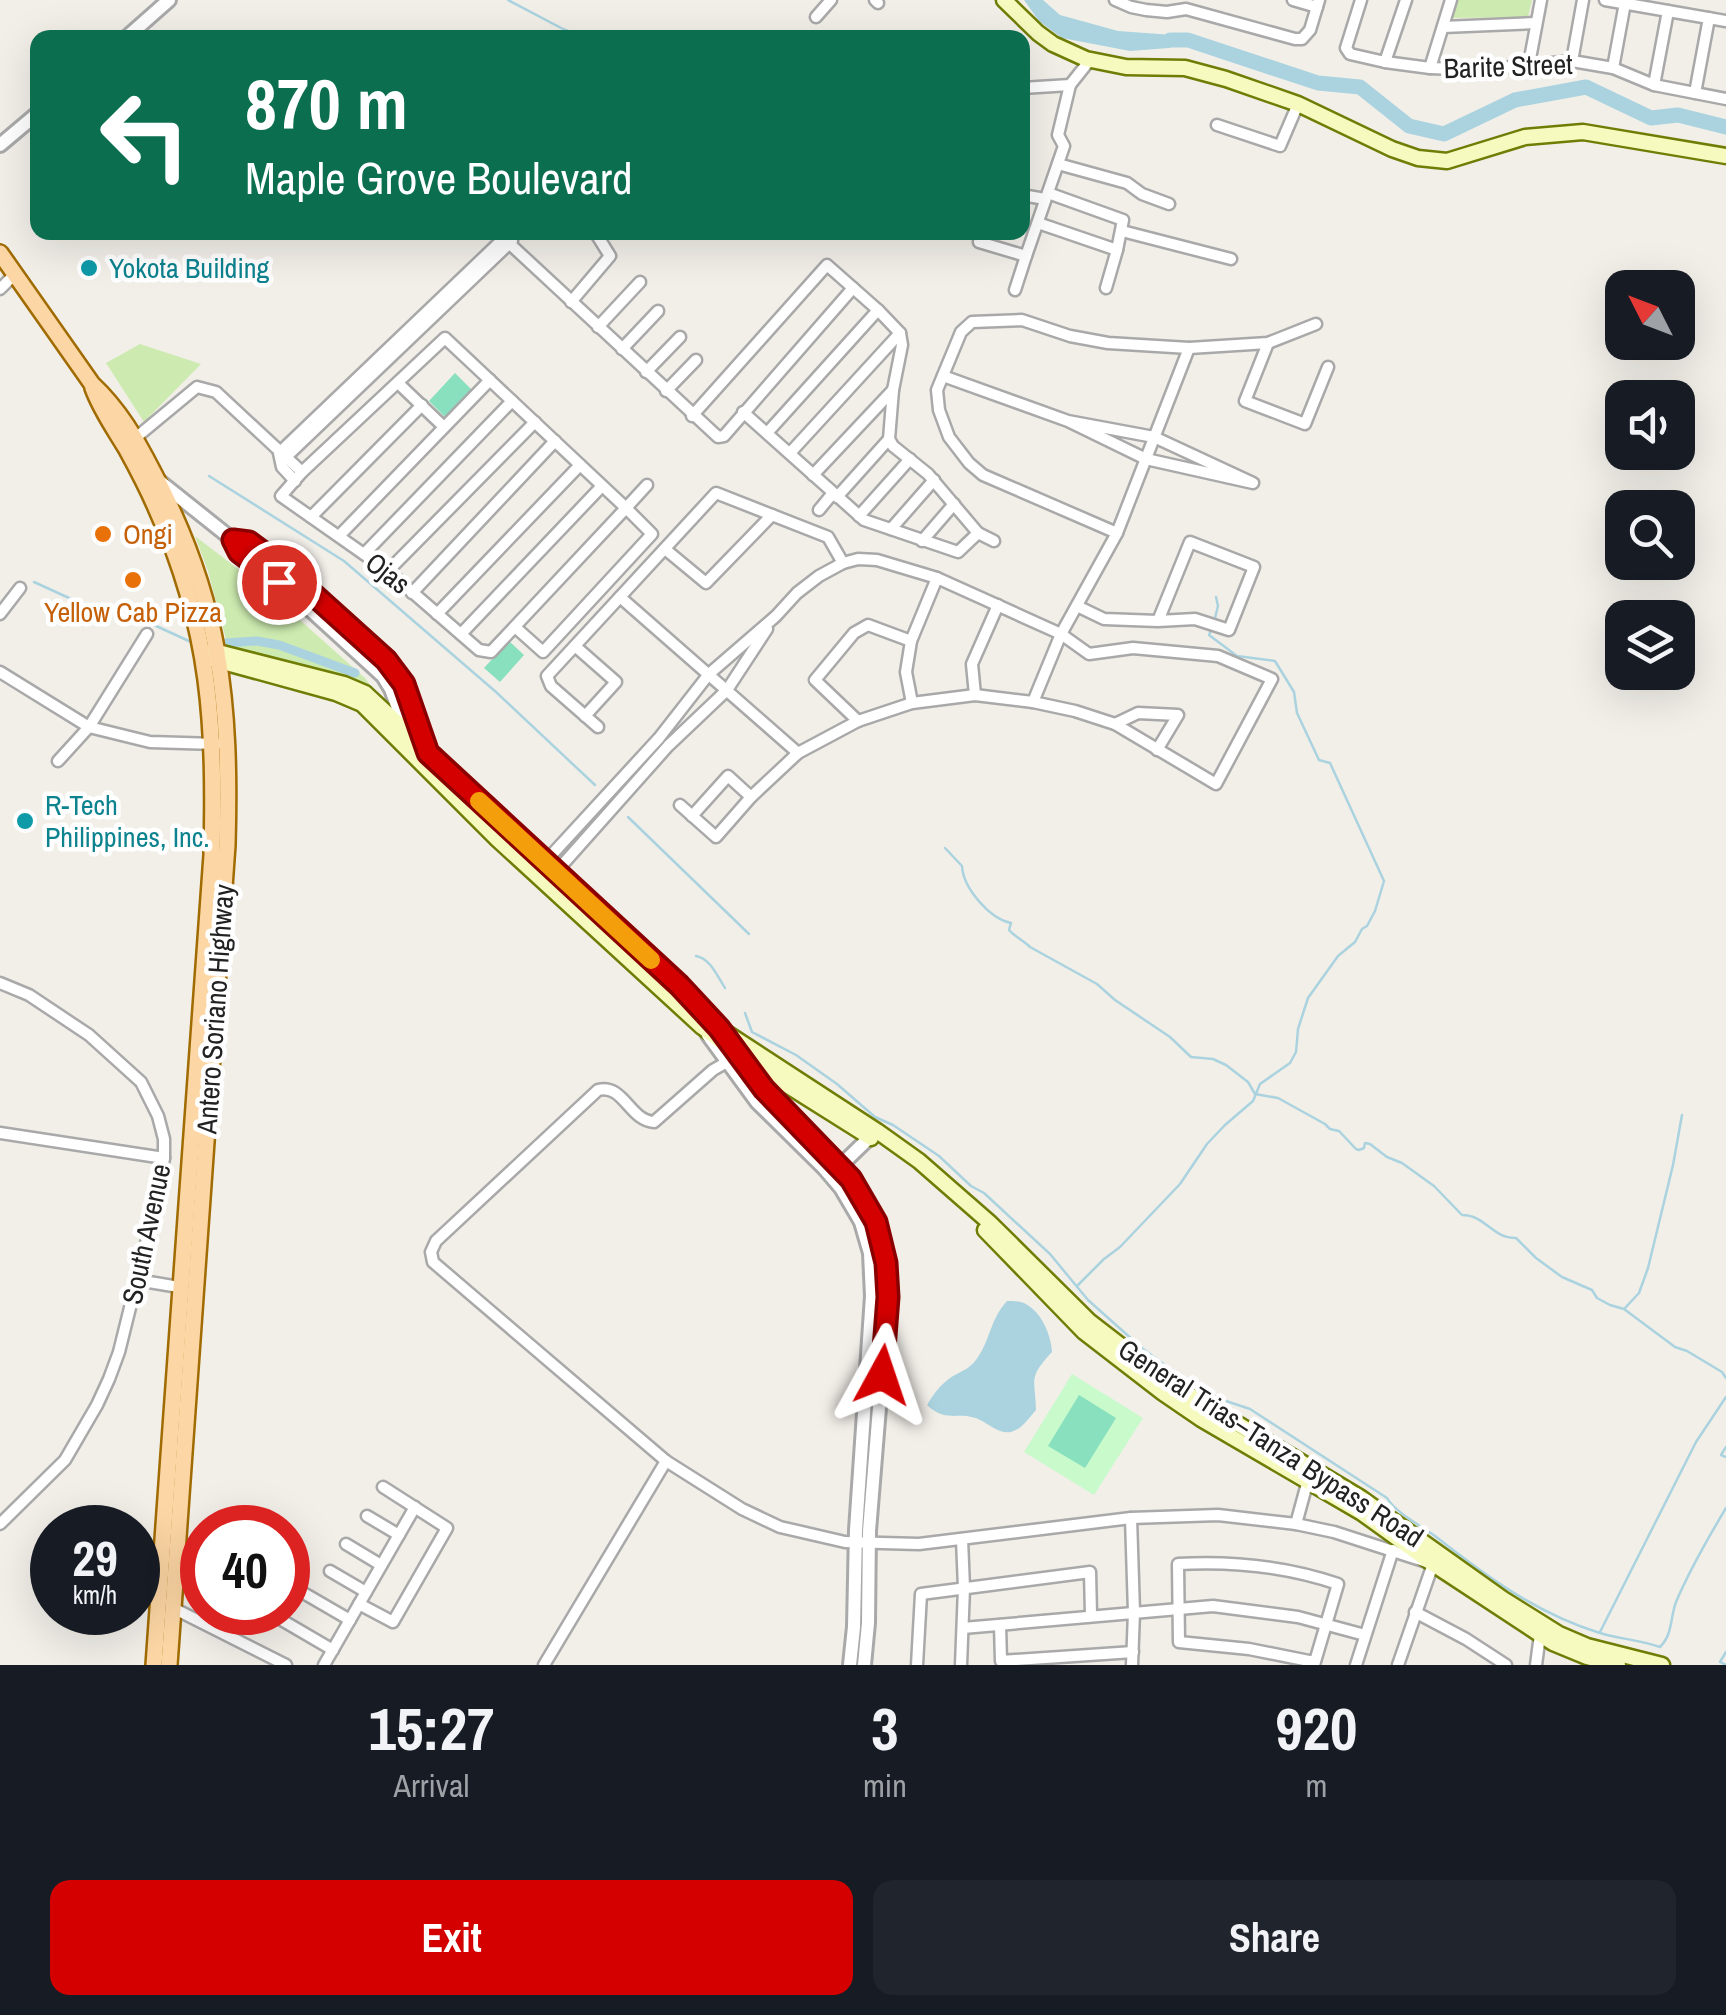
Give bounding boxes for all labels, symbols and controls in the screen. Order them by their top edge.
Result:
street label: Barite Street [1443,45,1573,87]
text: 870 m [245,57,408,151]
icon: left [80,70,210,200]
text: Maple Grove Boulevard [245,147,633,208]
place label: Yokota Building [109,249,270,287]
marker: Yokota Building [78,257,100,279]
north arrow [1605,270,1695,360]
map controls [1605,270,1695,690]
button: sound [1605,380,1695,470]
button: search [1605,490,1695,580]
place label: Ongi [123,515,173,553]
marker: Ongi [92,523,114,545]
pin [237,540,322,625]
street label: Ojas [358,543,418,603]
icon: arrive [252,555,307,610]
marker: Yellow Cab Pizza [122,569,144,591]
place label: Yellow Cab Pizza [44,593,222,631]
button: layers [1605,600,1695,690]
place label: R-Tech Philippines, Inc. [45,786,210,856]
marker: R-Tech Philippines, Inc. [14,810,36,832]
street label: Antero Soriano Highway [187,882,243,1136]
street label: South Avenue [113,1160,179,1308]
position arrow [830,1323,934,1427]
street label: General Trias–Tanza Bypass Road [1111,1330,1431,1556]
speed limit sign: 40 [180,1505,310,1635]
text: 29 [72,1524,118,1592]
text: km/h [73,1578,117,1612]
text: 15:27 [369,1688,494,1769]
text: 3 [871,1688,899,1769]
text: 920 [1275,1688,1357,1769]
text: Arrival [394,1764,469,1807]
text: min [863,1764,907,1807]
text: m [1305,1764,1327,1807]
button: Exit [50,1880,853,1995]
button: Share [873,1880,1676,1995]

